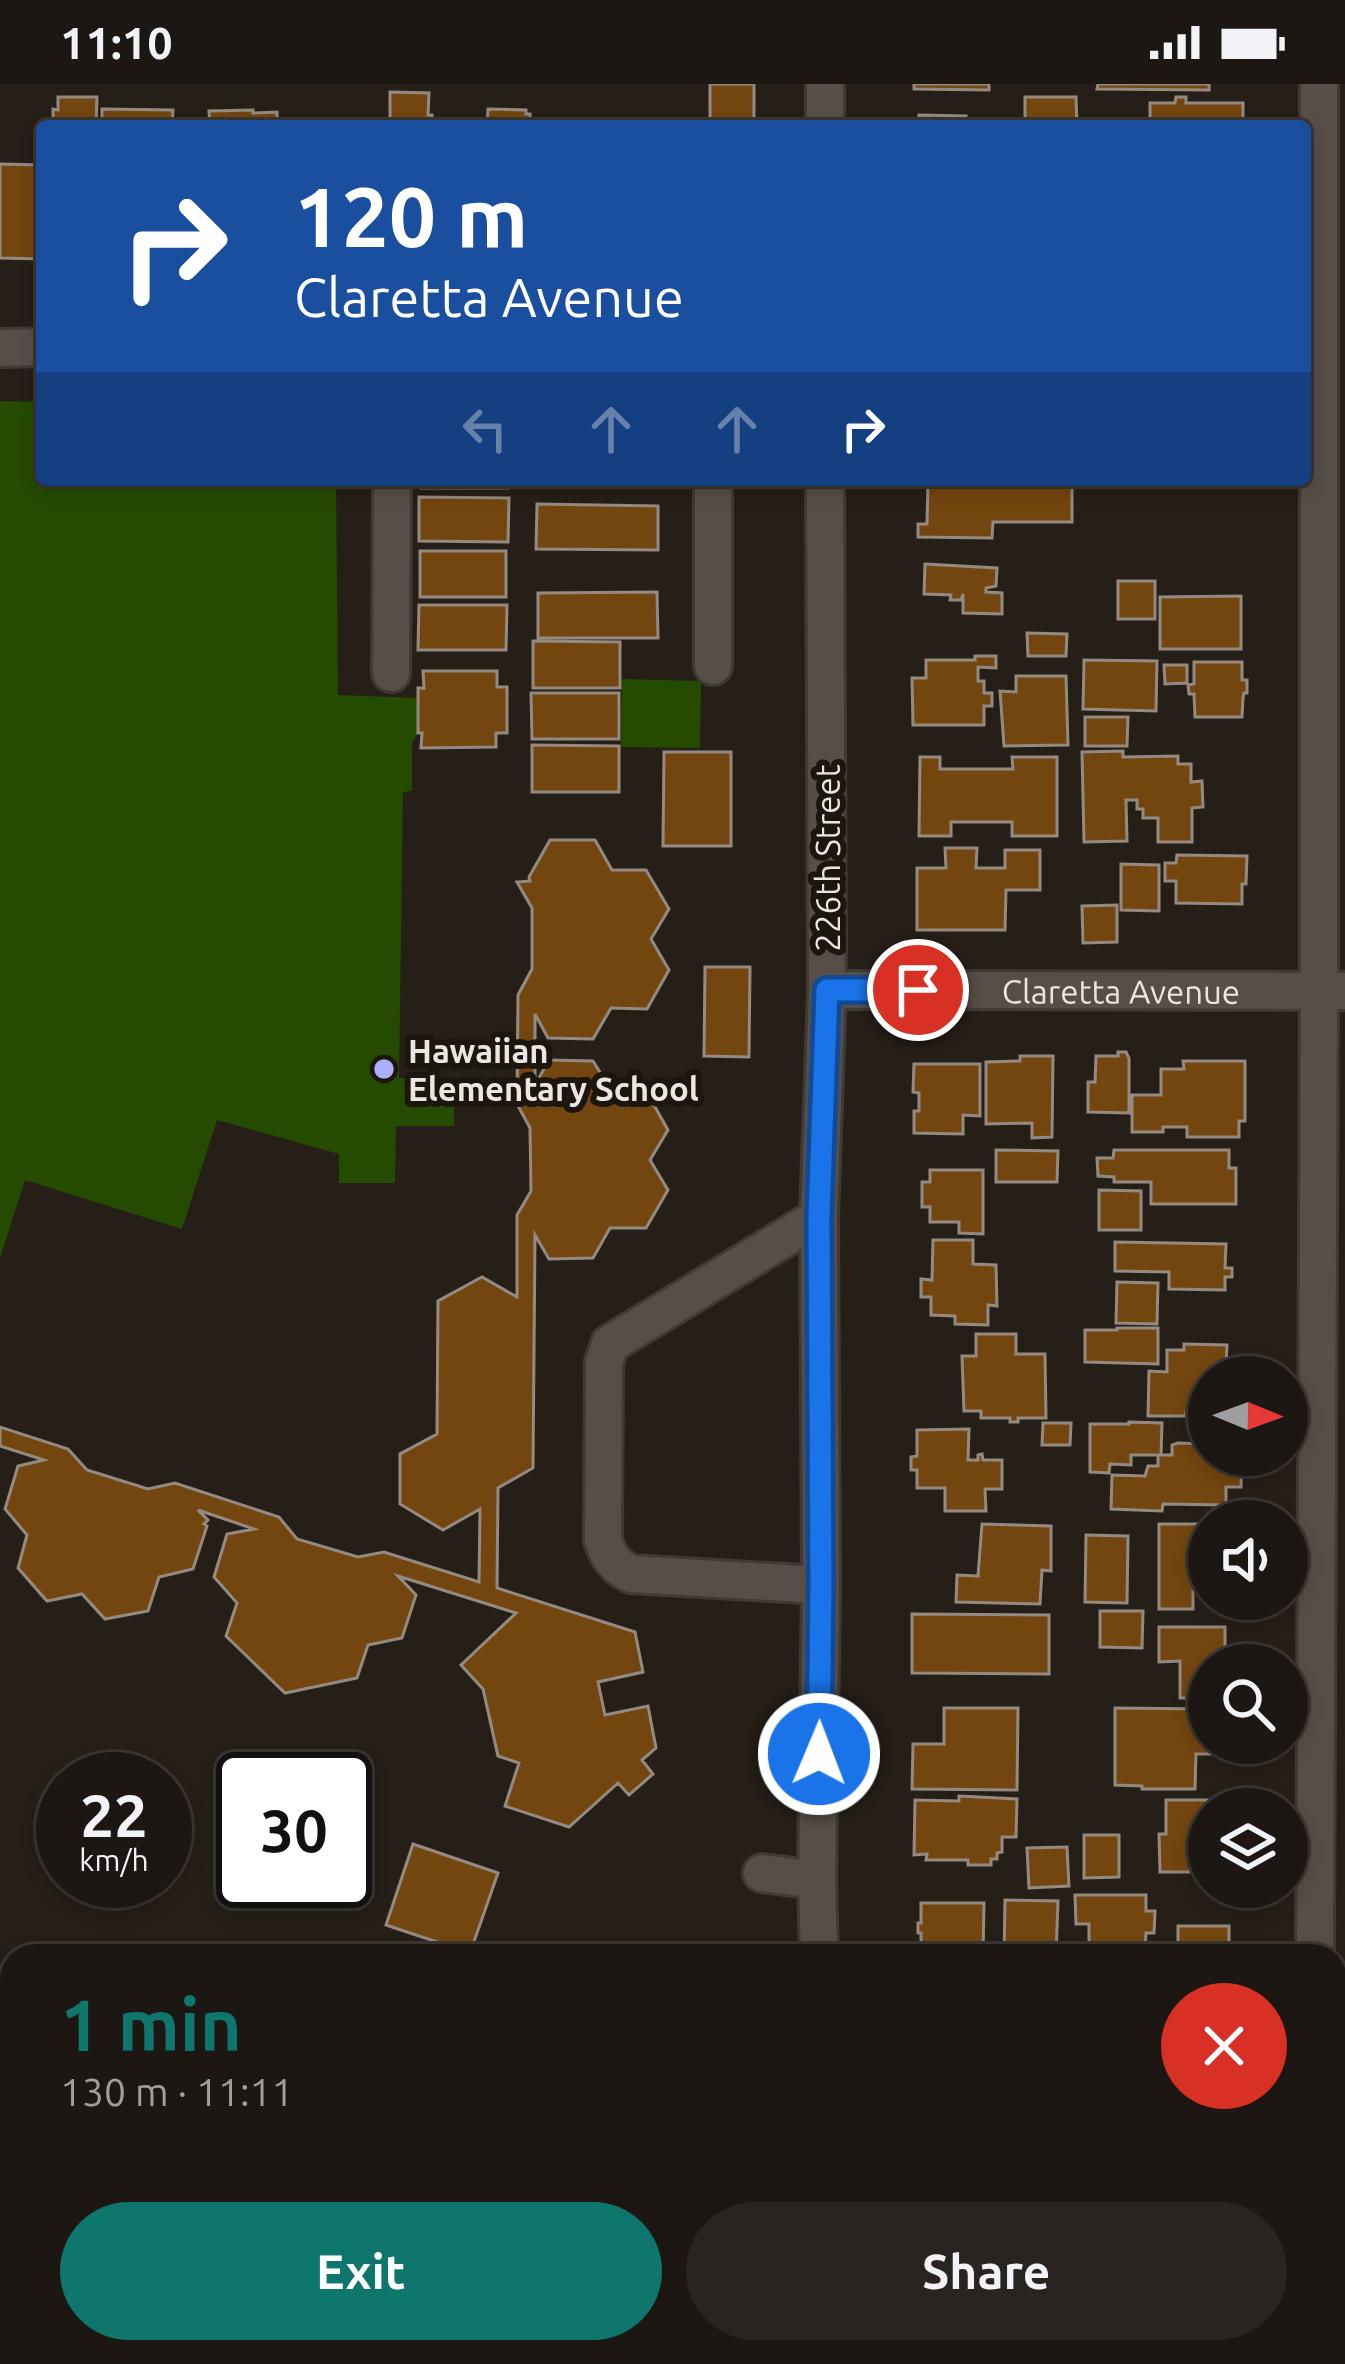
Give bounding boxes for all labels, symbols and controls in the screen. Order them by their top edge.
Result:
text: 11:10 [60,17,173,68]
icon: right [96,168,252,324]
text: 120 m [294,169,528,263]
text: Claretta Avenue [294,267,684,327]
icon: left [452,396,518,462]
icon: ahead [578,396,644,462]
icon: ahead [704,396,770,462]
icon: right [830,396,896,462]
street label: 226th Street [809,764,846,952]
pin [867,939,969,1041]
icon: arrive [885,957,951,1023]
street label: Claretta Avenue [1002,972,1240,1009]
place label: Hawaiian Elementary School [408,1032,699,1107]
marker: Hawaiian Elementary School [371,1056,397,1082]
north arrow [1188,1356,1308,1476]
map controls [1188,1356,1308,1908]
button: sound [1188,1500,1308,1620]
button: search [1188,1644,1308,1764]
position arrow [756,1691,882,1817]
speed limit sign: 30 [216,1752,372,1908]
text: 22 [80,1781,148,1848]
button: layers [1188,1788,1308,1908]
text: km/h [79,1843,149,1877]
button: close [1161,1983,1287,2109]
text: 1 min [60,1984,242,2065]
text: 130 m · 11:11 [60,2070,294,2113]
button: Exit [60,2202,662,2340]
button: Share [686,2202,1287,2340]

